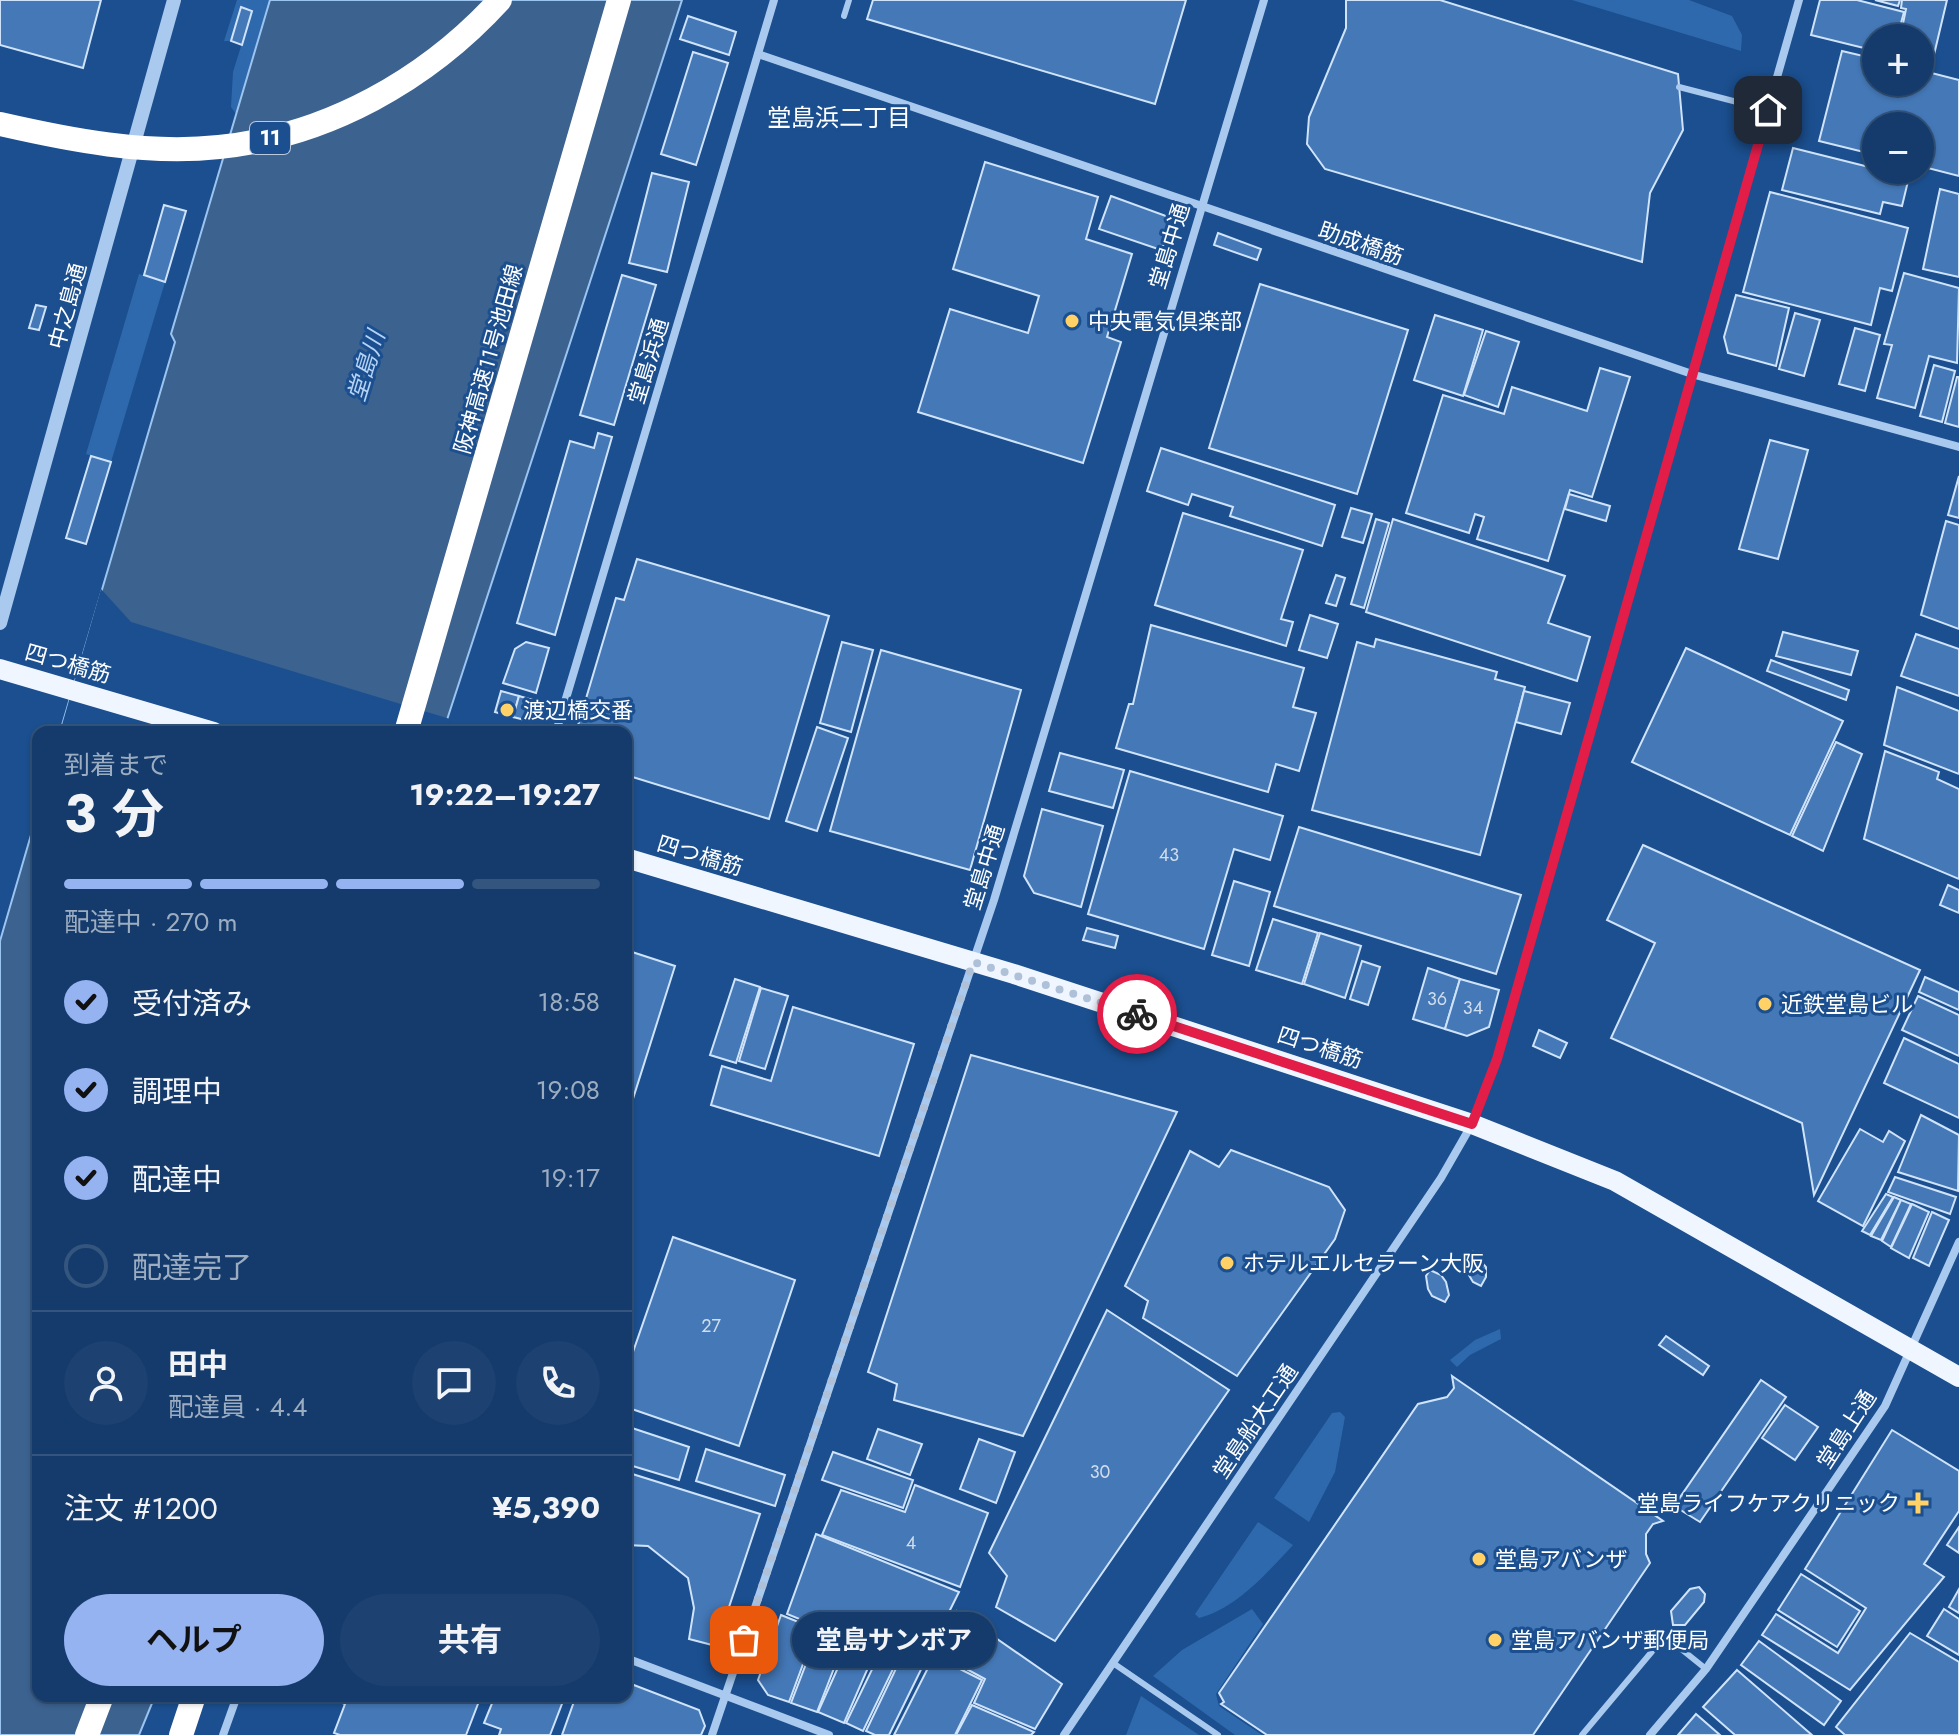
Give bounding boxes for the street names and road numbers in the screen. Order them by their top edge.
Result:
road number: 11 [250,122,290,154]
street label: 堂島中通 [1141,199,1197,293]
street label: 助成橋筋 [1314,214,1408,272]
street label: 中之島通 [40,259,94,353]
street label: 阪神高速11号池田線 [446,260,530,458]
street label: 堂島浜通 [620,314,676,408]
street label: 四つ橋筋 [21,635,115,691]
street label: 堂島中通 [956,820,1012,914]
street label: 四つ橋筋 [653,827,747,883]
street label: 四つ橋筋 [1273,1018,1367,1076]
street label: 堂島船大工通 [1205,1357,1305,1485]
street label: 堂島上通 [1809,1383,1883,1475]

